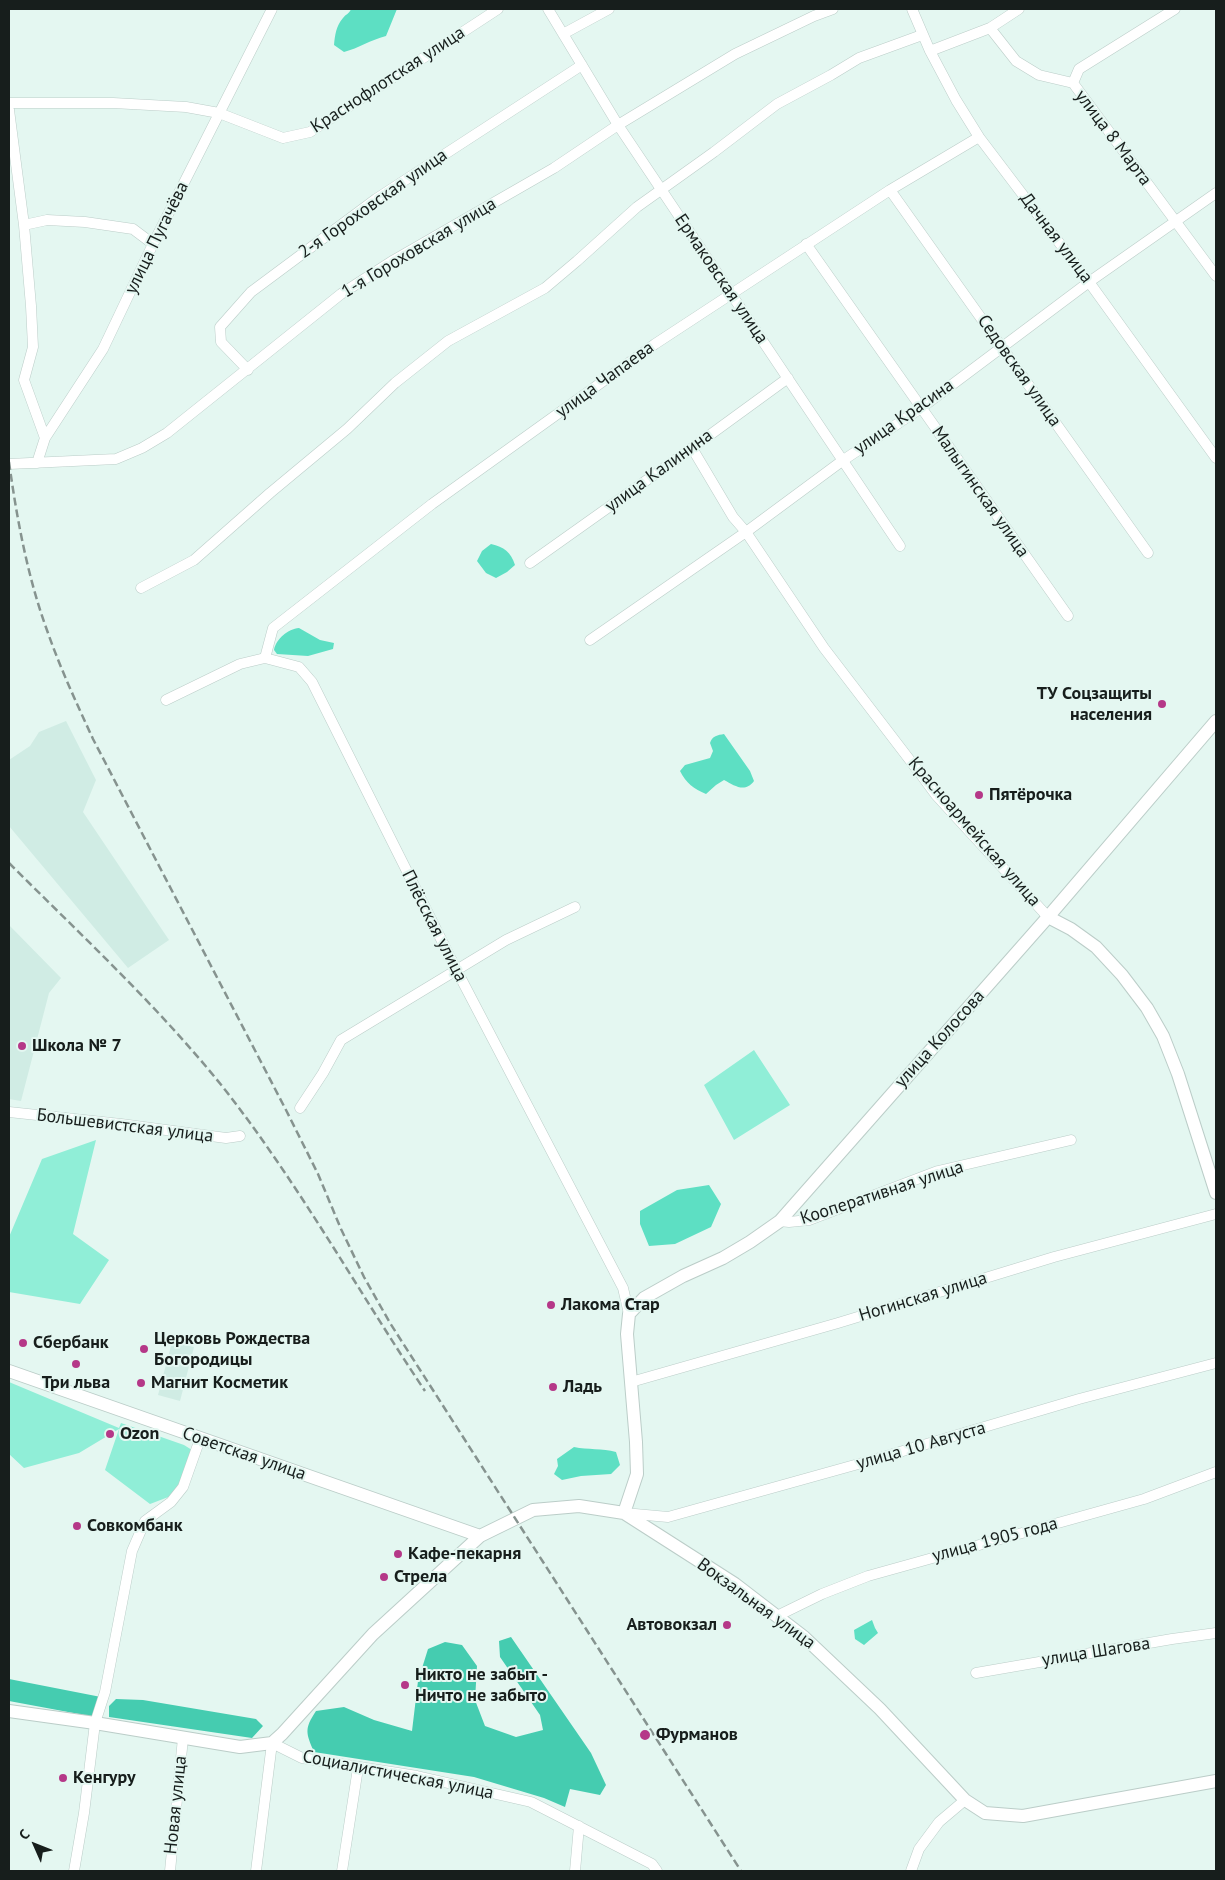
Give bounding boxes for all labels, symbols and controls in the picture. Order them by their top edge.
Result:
street label: Краснофлотская улица [307,22,469,138]
street label: улица 8 Марта [1070,86,1156,190]
street label: 2-я Гороховская улица [294,145,452,263]
street label: улица Пугачёва [120,178,194,298]
street label: Дачная улица [1015,189,1097,287]
street label: 1-я Гороховская улица [338,193,500,303]
street label: Ермаковская улица [670,210,772,348]
street label: Седовская улица [972,311,1066,431]
street label: улица Чапаева [552,337,658,423]
street label: улица Красина [850,375,958,459]
street label: Малыгинская улица [927,422,1033,562]
street label: улица Калинина [601,425,717,517]
place label: ТУ Соцзащиты населения [1037,683,1152,726]
marker: ТУ Соцзащиты населения [1156,698,1168,710]
street label: Красноармейская улица [903,753,1045,911]
place label: Пятёрочка [989,784,1072,806]
marker: Пятёрочка [973,789,985,801]
street label: Плёсская улица [397,867,471,985]
street label: улица Колосова [891,986,989,1092]
place label: Школа № 7 [32,1035,122,1057]
marker: Школа № 7 [16,1040,28,1052]
street label: Большевистская улица [36,1104,214,1148]
street label: Кооперативная улица [798,1156,966,1230]
street label: Ногинская улица [856,1267,990,1327]
place label: Лакома Стар [561,1294,660,1316]
marker: Лакома Стар [545,1299,557,1311]
place label: Церковь Рождества Богородицы [154,1328,310,1370]
place label: Сбербанк [33,1332,109,1354]
marker: Сбербанк [17,1337,29,1349]
marker: Церковь Рождества Богородицы [138,1343,150,1355]
marker: Три льва [70,1358,82,1370]
place label: Три льва [42,1372,110,1394]
place label: Магнит Косметик [151,1372,288,1394]
place label: Ладь [563,1376,602,1398]
marker: Магнит Косметик [135,1377,147,1389]
marker: Ладь [547,1381,559,1393]
street label: улица 10 Августа [854,1417,988,1475]
place label: Ozon [120,1423,159,1445]
street label: Советская улица [179,1423,309,1485]
marker: Ozon [104,1428,116,1440]
street label: улица 1905 года [930,1513,1060,1567]
place label: Совкомбанк [87,1515,182,1537]
marker: Совкомбанк [71,1520,83,1532]
place label: Кафе-пекарня [408,1543,521,1565]
marker: Кафе-пекарня [392,1548,404,1560]
street label: Вокзальная улица [693,1554,819,1654]
place label: Стрела [394,1566,447,1588]
marker: Стрела [378,1571,390,1583]
place label: Автовокзал [626,1614,717,1636]
marker: Автовокзал [721,1619,733,1631]
street label: улица Шагова [1040,1633,1152,1671]
place label: Никто не забыт - Ничто не забыто [415,1664,548,1706]
marker: Никто не забыт - Ничто не забыто [399,1679,411,1691]
place label: Фурманов [656,1724,738,1746]
marker: Фурманов [638,1728,652,1742]
street label: Социалистическая улица [301,1746,495,1804]
street label: Новая улица [160,1755,192,1855]
place label: Кенгуру [73,1767,136,1789]
marker: Кенгуру [57,1772,69,1784]
north arrow [10,1820,60,1870]
text: С [15,1826,33,1844]

